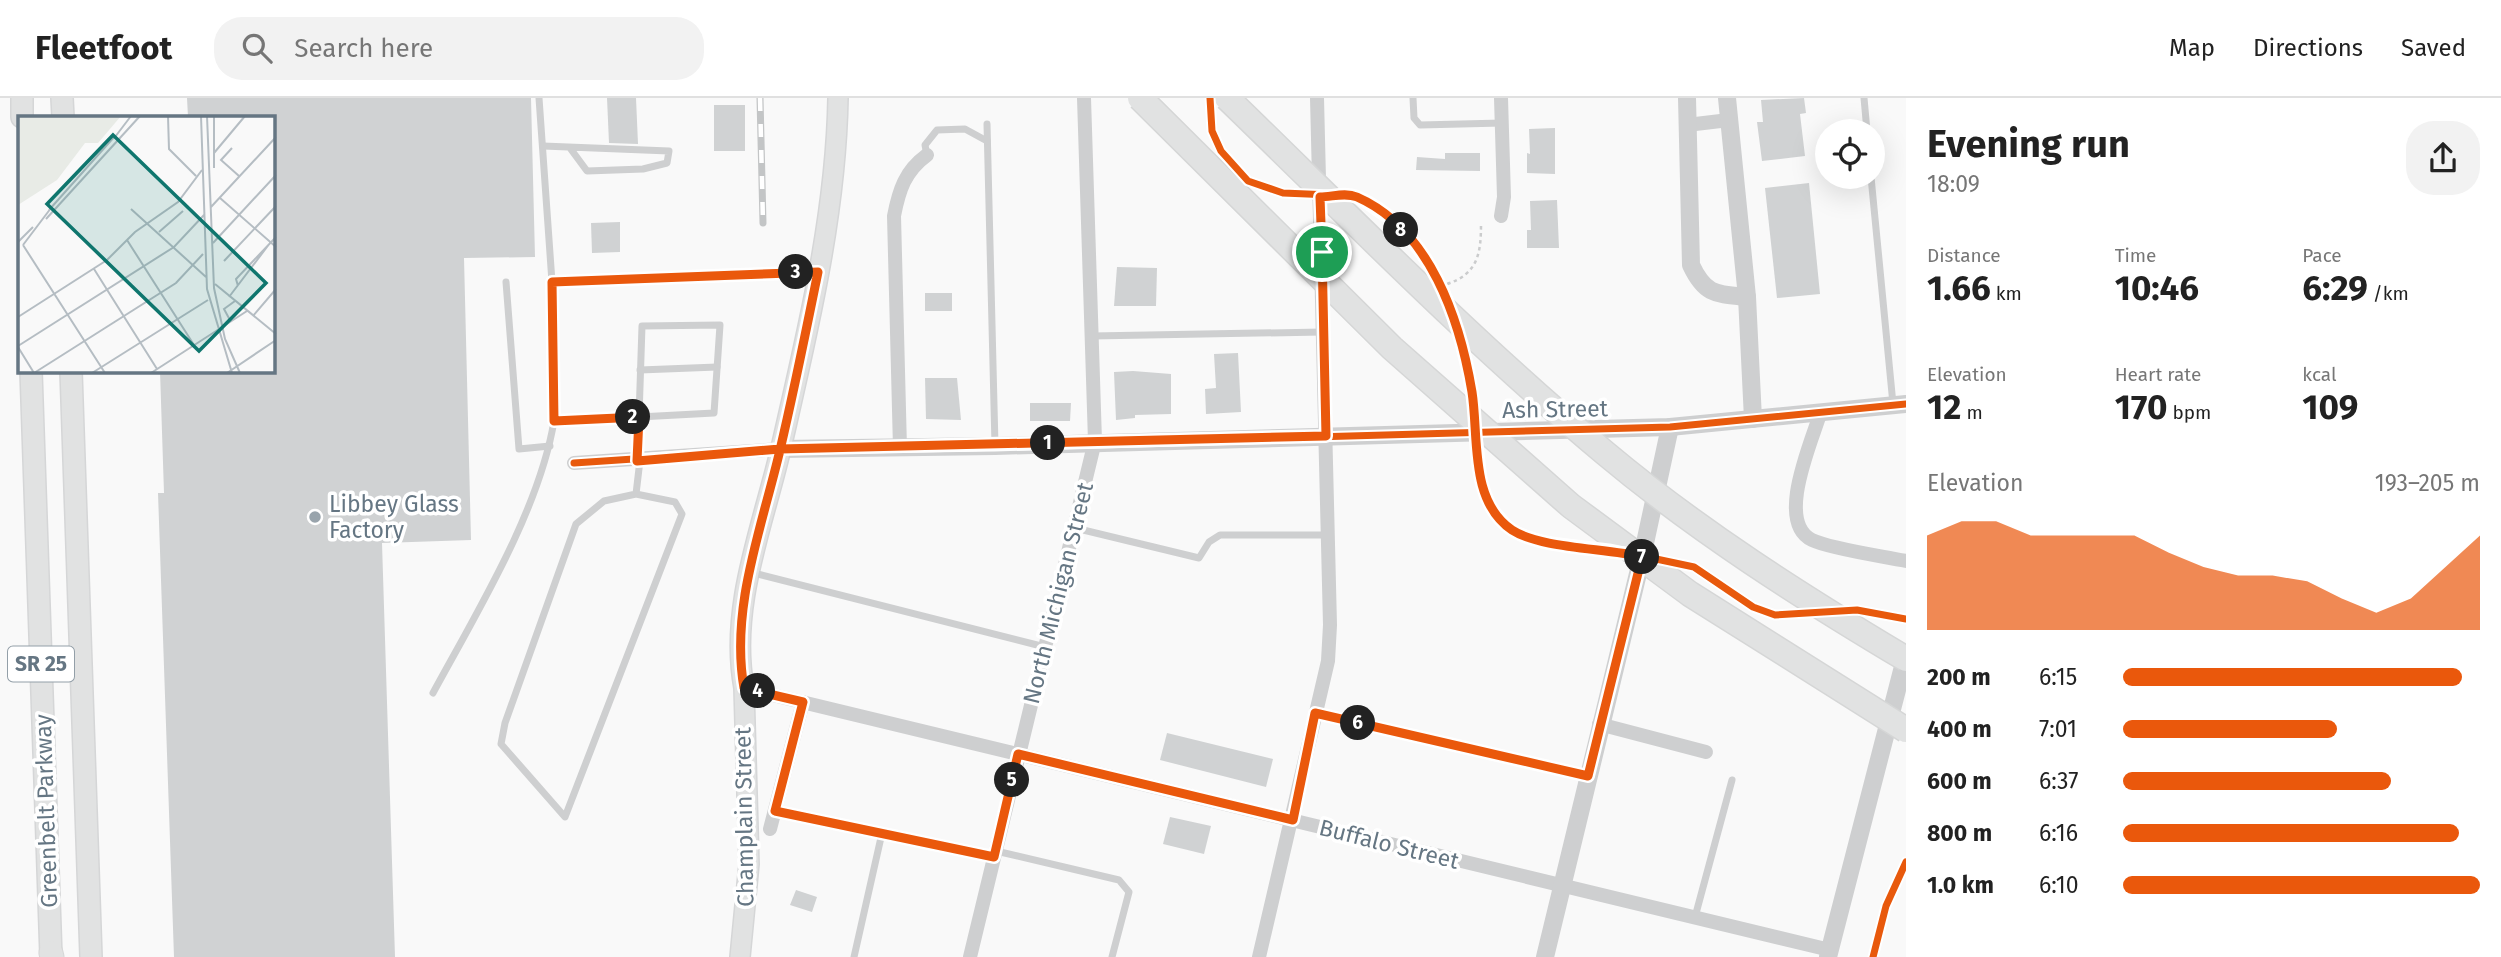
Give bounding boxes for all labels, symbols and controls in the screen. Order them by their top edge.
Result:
search box [214,17,704,80]
text: Fleetfoot [35,28,172,68]
icon: search [238,29,276,67]
text: Search here [294,33,433,64]
text: Map [2169,34,2215,62]
text: Directions [2253,34,2363,62]
text: Saved [2401,34,2466,62]
inset map [18,116,275,373]
map controls [1815,119,1885,189]
button: locate [1815,119,1885,189]
text: Evening run [1927,121,2130,167]
button: share [2406,121,2480,195]
text: 18:09 [1927,170,1980,198]
pin: 8 [1384,212,1418,248]
text: 8 [1395,218,1406,241]
pin [1292,222,1352,282]
icon: arrive [1303,233,1341,271]
text: Distance [1927,244,2001,267]
text: Time [2115,244,2156,267]
text: Pace [2302,244,2342,267]
pin: 3 [778,254,814,290]
text: 3 [791,260,800,283]
text: 1.66 [1927,267,1991,309]
text: 10:46 [2115,267,2199,309]
text: 6:29 [2302,267,2368,309]
text: km [1991,282,2022,305]
text: /km [2368,282,2409,305]
text: Elevation [1927,363,2007,386]
text: Heart rate [2115,363,2201,386]
text: kcal [2302,363,2337,386]
text: 12 [1927,386,1961,428]
text: 170 [2115,386,2167,428]
text: 109 [2302,386,2358,428]
street label: Ash Street [1502,394,1609,424]
pin: 2 [616,400,650,434]
text: m [1961,401,1983,424]
text: bpm [2167,401,2211,424]
text: 2 [628,405,637,428]
pin: 1 [1030,426,1066,460]
text: 1 [1043,431,1052,454]
text: Elevation [1927,469,2023,497]
text: 193–205 m [2375,469,2480,497]
street label: North Michigan Street [1017,479,1099,707]
place label: Libbey Glass Factory [329,490,459,544]
marker: Libbey Glass Factory [307,509,323,525]
pin: 7 [1624,540,1660,574]
text: 7 [1637,545,1646,568]
road number: SR 25 [8,646,74,682]
text: 200 m [1927,663,1991,691]
text: 6:15 [2039,663,2077,691]
pin: 4 [740,674,776,708]
text: 4 [752,679,763,702]
pin: 6 [1340,706,1376,740]
text: 6 [1352,711,1363,734]
street label: Greenbelt Parkway [29,713,63,908]
text: 400 m [1927,715,1992,743]
text: 7:01 [2039,715,2077,743]
street label: Champlain Street [728,726,760,907]
pin: 5 [995,762,1030,798]
text: 600 m [1927,767,1992,795]
text: 6:37 [2039,767,2079,795]
text: 5 [1006,768,1017,791]
street label: Buffalo Street [1316,813,1462,875]
text: 800 m [1927,819,1992,847]
text: 6:16 [2039,819,2078,847]
text: 1.0 km [1927,871,1994,899]
text: 6:10 [2039,871,2079,899]

